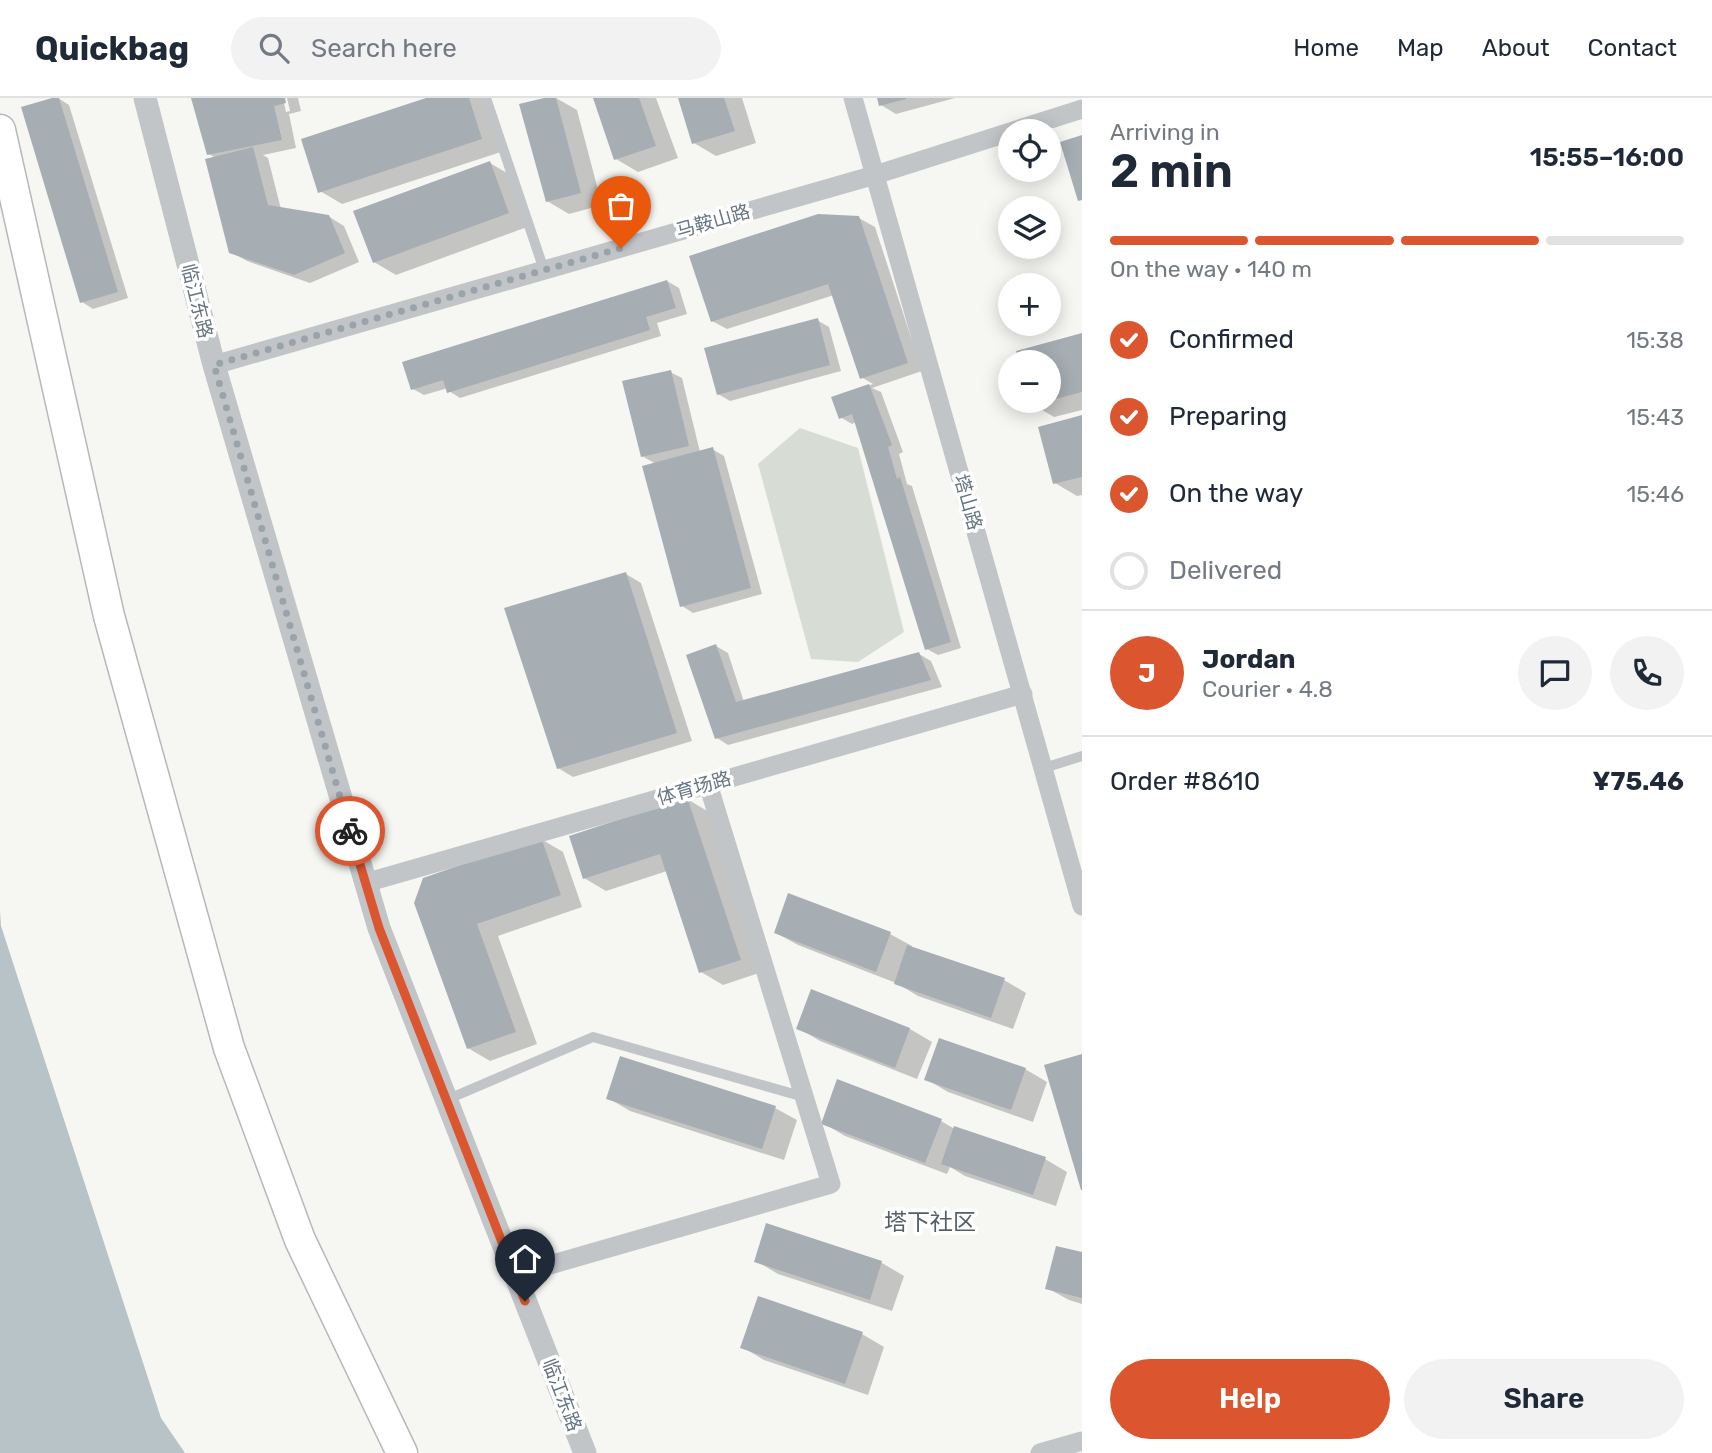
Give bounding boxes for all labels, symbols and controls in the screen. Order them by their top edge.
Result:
search box [231,17,721,80]
text: Quickbag [35,29,189,68]
icon: search [255,29,293,67]
text: Search here [311,33,457,64]
text: Home [1293,34,1359,62]
text: Map [1397,34,1444,62]
text: About [1482,34,1550,62]
text: Contact [1588,34,1677,62]
text: Arriving in [1110,118,1220,146]
map controls [998,119,1061,413]
button: locate [998,119,1061,182]
text: 15:55–16:00 [1530,142,1684,173]
text: 2 min [1110,144,1233,199]
pin [591,176,651,248]
icon: bag [602,187,640,225]
button: layers [998,196,1061,259]
street label: 马鞍山路 [673,199,753,243]
text: On the way · 140 m [1110,255,1312,283]
street label: 临江东路 [177,261,217,341]
button: + [998,273,1061,336]
icon: check [1110,321,1148,359]
text: Confirmed [1169,324,1294,355]
text: 15:38 [1626,326,1684,354]
button: − [998,350,1061,413]
icon: check [1110,398,1148,436]
text: Preparing [1169,401,1287,432]
text: 15:43 [1627,403,1684,431]
street label: 塔山路 [949,471,987,533]
icon: check [1110,475,1148,513]
text: On the way [1169,478,1303,509]
text: 15:46 [1626,480,1684,508]
text: Delivered [1169,555,1282,586]
button: chat [1518,636,1592,710]
button: phone [1610,636,1684,710]
text: Jordan [1202,644,1295,675]
text: J [1138,658,1156,689]
text: Courier · 4.8 [1202,675,1333,703]
street label: 体育场路 [654,766,734,810]
text: Order #8610 [1110,766,1260,797]
text: ¥75.46 [1593,766,1684,797]
courier [315,796,385,866]
icon: bike [331,812,369,850]
district label: 塔下社区 [884,1208,976,1236]
pin [495,1229,555,1301]
icon: home [506,1240,544,1278]
street label: 临江东路 [538,1355,586,1435]
button: Help [1110,1359,1390,1439]
button: Share [1404,1359,1684,1439]

